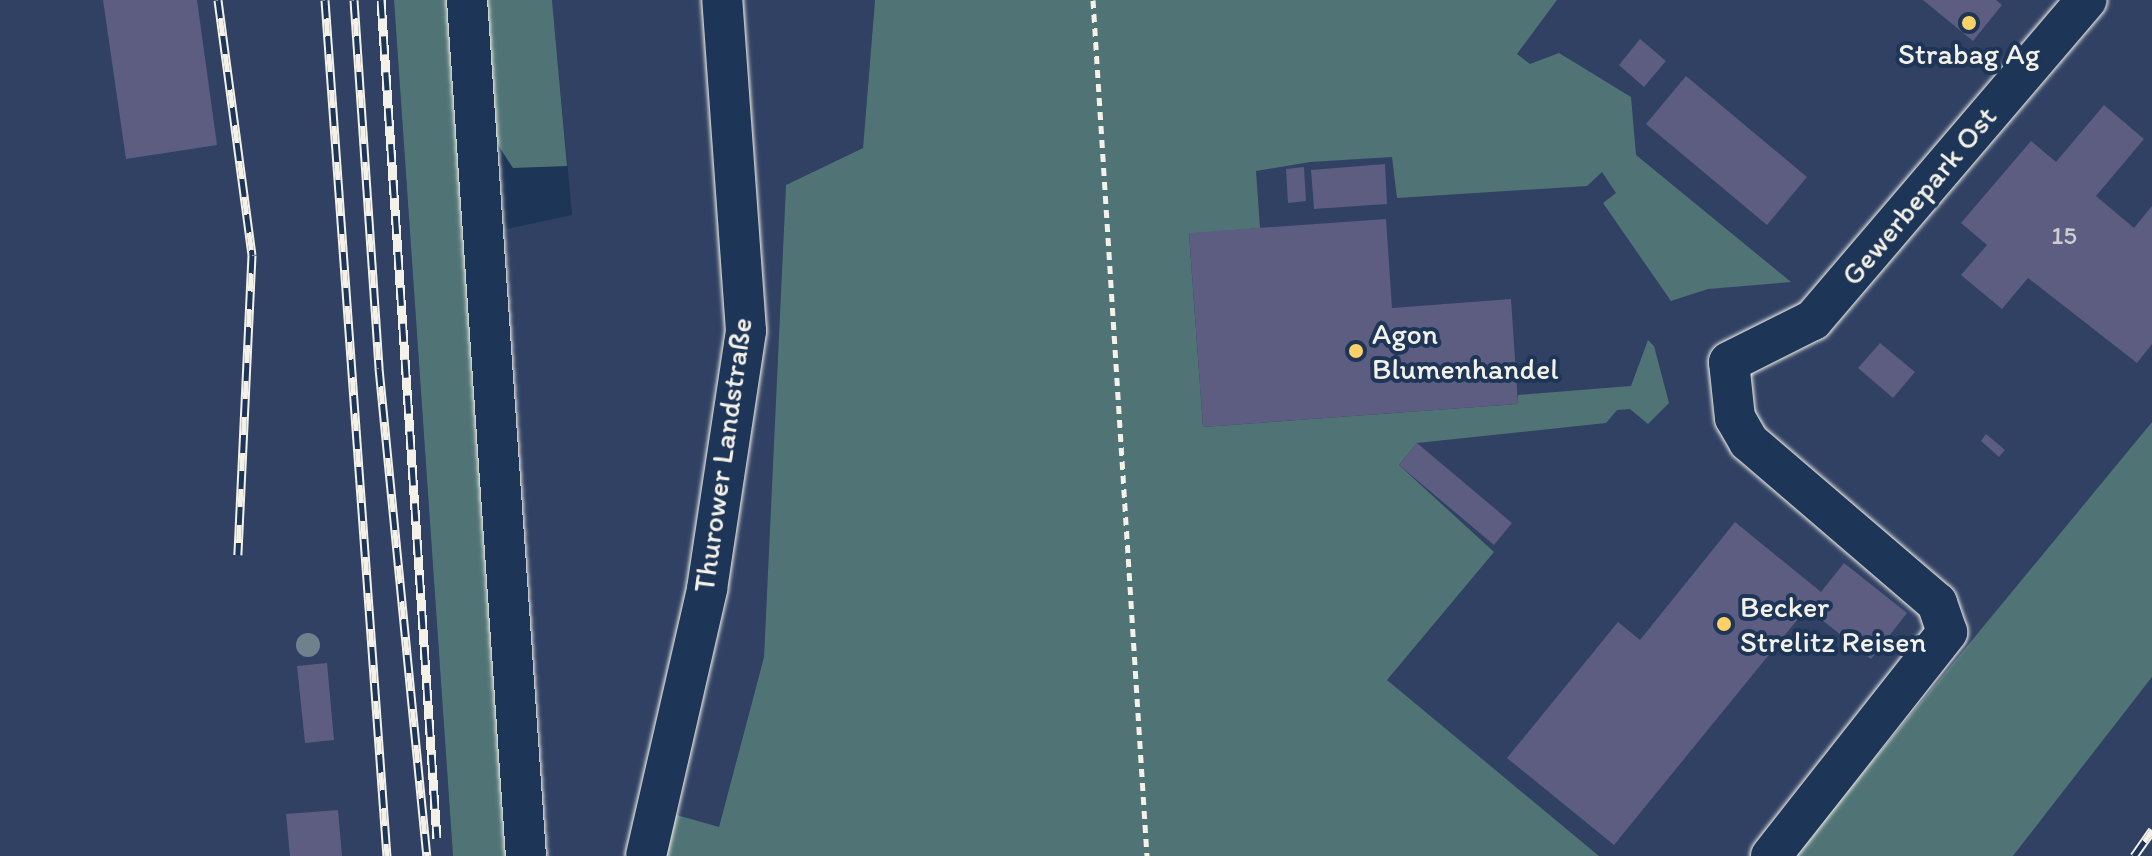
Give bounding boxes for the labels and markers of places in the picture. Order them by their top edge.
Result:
marker: Strabag Ag [1960,14,1978,32]
place label: Strabag Ag [1898,36,2040,72]
place label: Agon Blumenhandel [1372,316,1559,386]
marker: Agon Blumenhandel [1347,342,1365,360]
place label: Becker Strelitz Reisen [1740,589,1925,660]
marker: Becker Strelitz Reisen [1715,615,1733,633]

